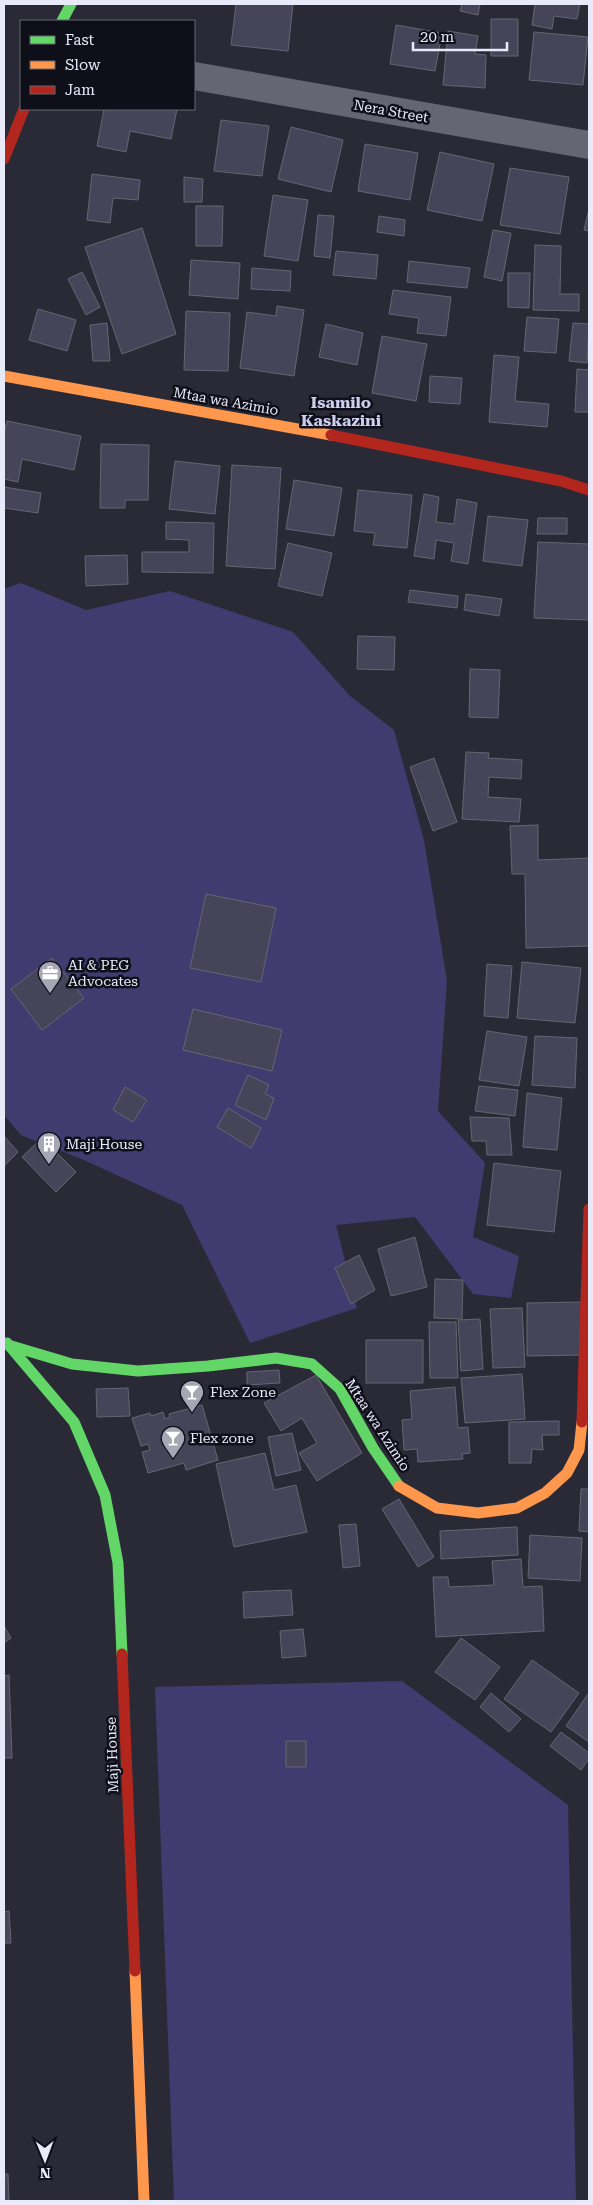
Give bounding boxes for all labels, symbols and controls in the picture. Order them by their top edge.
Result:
legend [20,20,195,110]
scale bar [413,20,507,52]
text: 20 m [420,28,455,46]
text: Fast [65,31,95,49]
text: Slow [65,56,101,74]
text: Jam [65,81,95,99]
street label: Nera Street [352,97,430,125]
street label: Mtaa wa Azimio [172,384,280,418]
district label: Isamilo Kaskazini [301,393,382,430]
place label: AI & PEG Advocates [68,957,138,989]
office icon: AI & PEG Advocates [37,960,63,994]
building icon: Maji House [36,1131,62,1165]
place label: Maji House [66,1136,142,1152]
street label: Mtaa wa Azimio [342,1376,414,1474]
bar icon: Flex Zone [179,1379,205,1413]
place label: Flex Zone [210,1384,276,1400]
bar icon: Flex zone [160,1425,186,1459]
place label: Flex zone [190,1430,254,1446]
street label: Maji House [103,1716,121,1793]
north arrow [20,2135,70,2185]
text: N [39,2165,51,2181]

